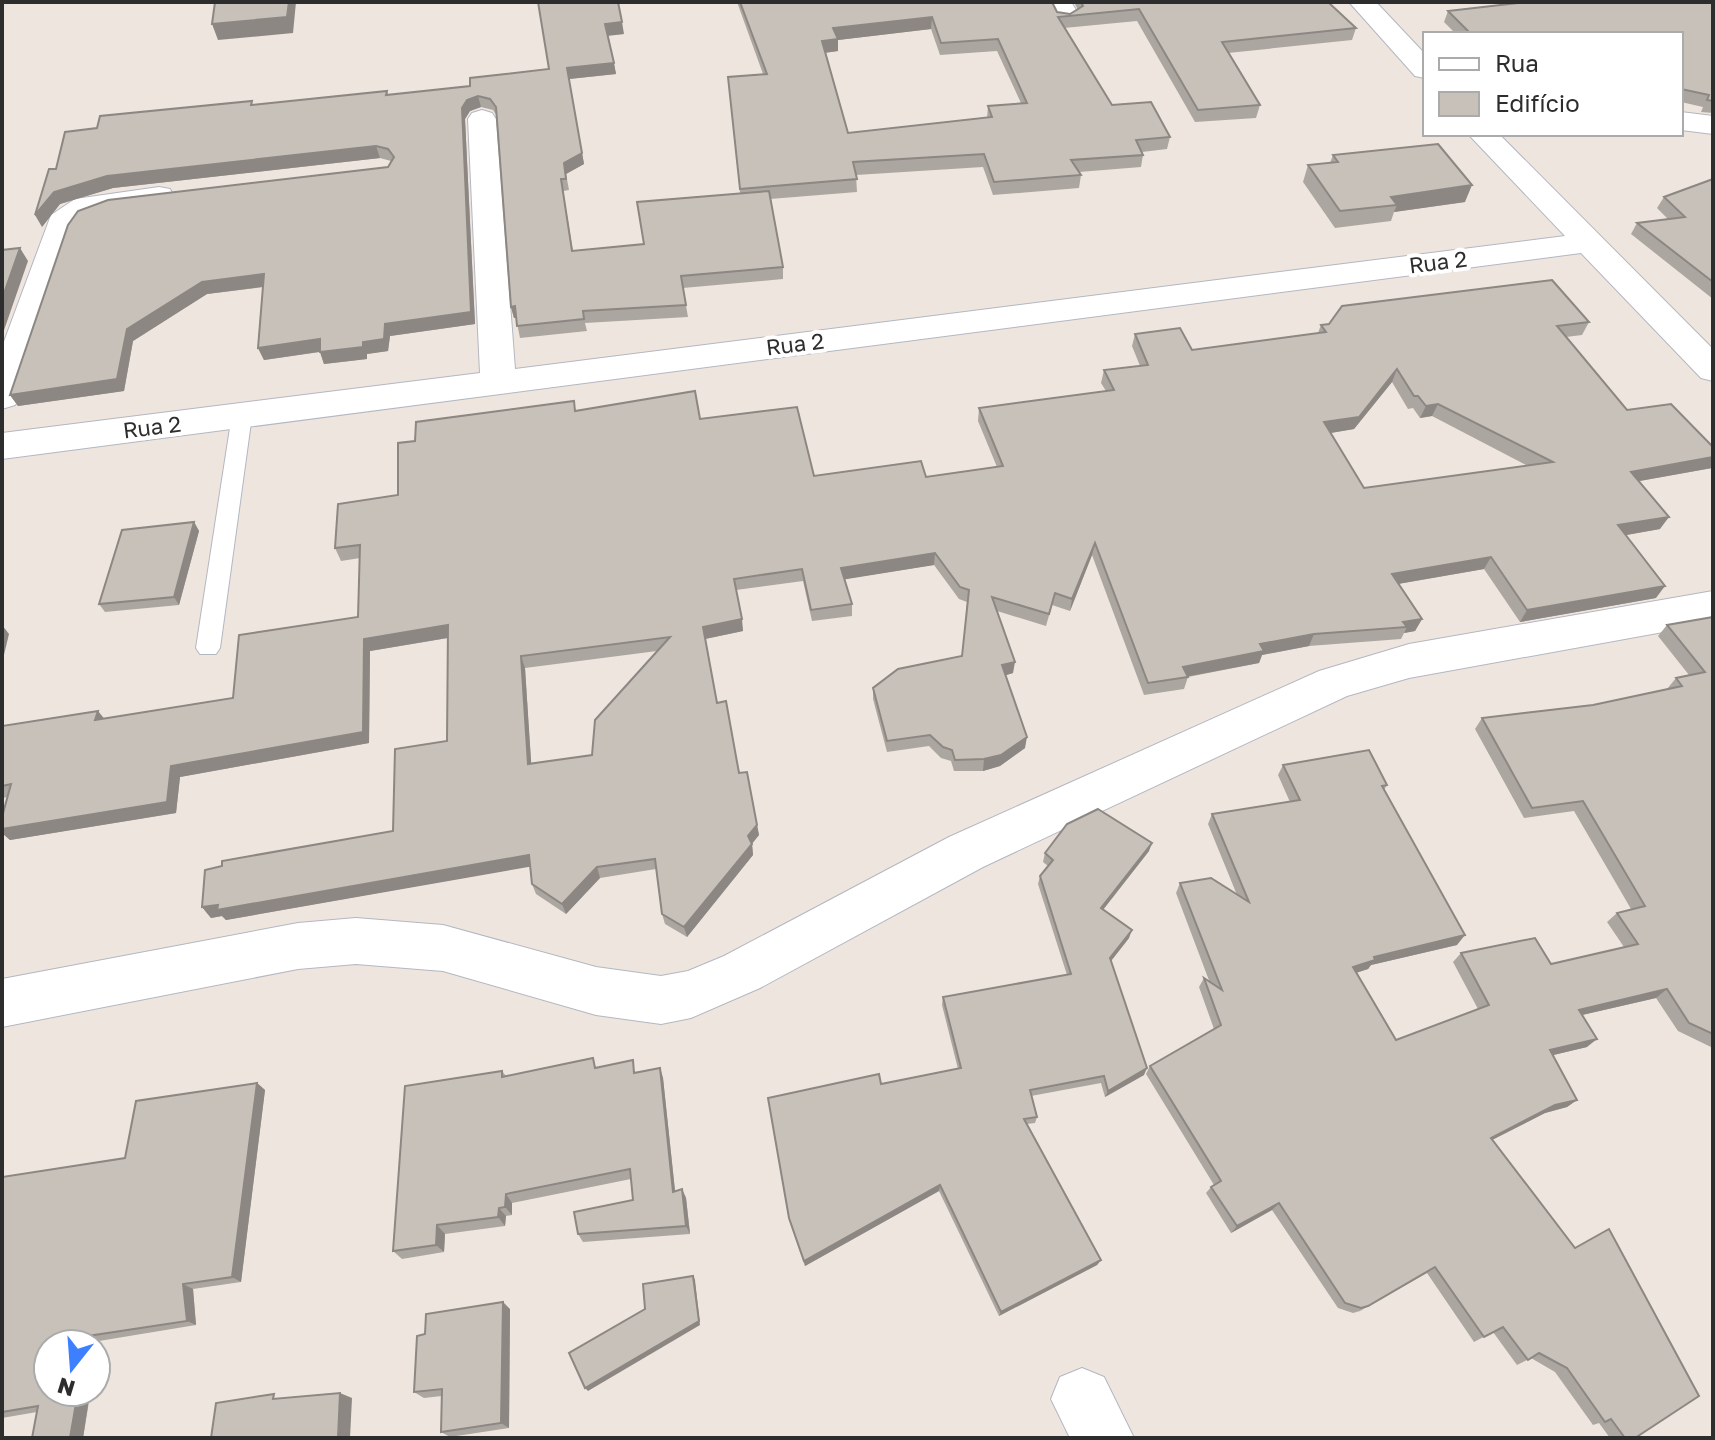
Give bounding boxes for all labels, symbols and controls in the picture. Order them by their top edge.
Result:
legend [1423,32,1683,136]
text: Rua [1495,48,1539,77]
text: Edifício [1495,88,1580,117]
street label: Rua 2 [1407,245,1469,278]
street label: Rua 2 [764,327,826,360]
street label: Rua 2 [121,410,183,443]
north arrow [32,1328,112,1408]
text: N [54,1372,78,1403]

